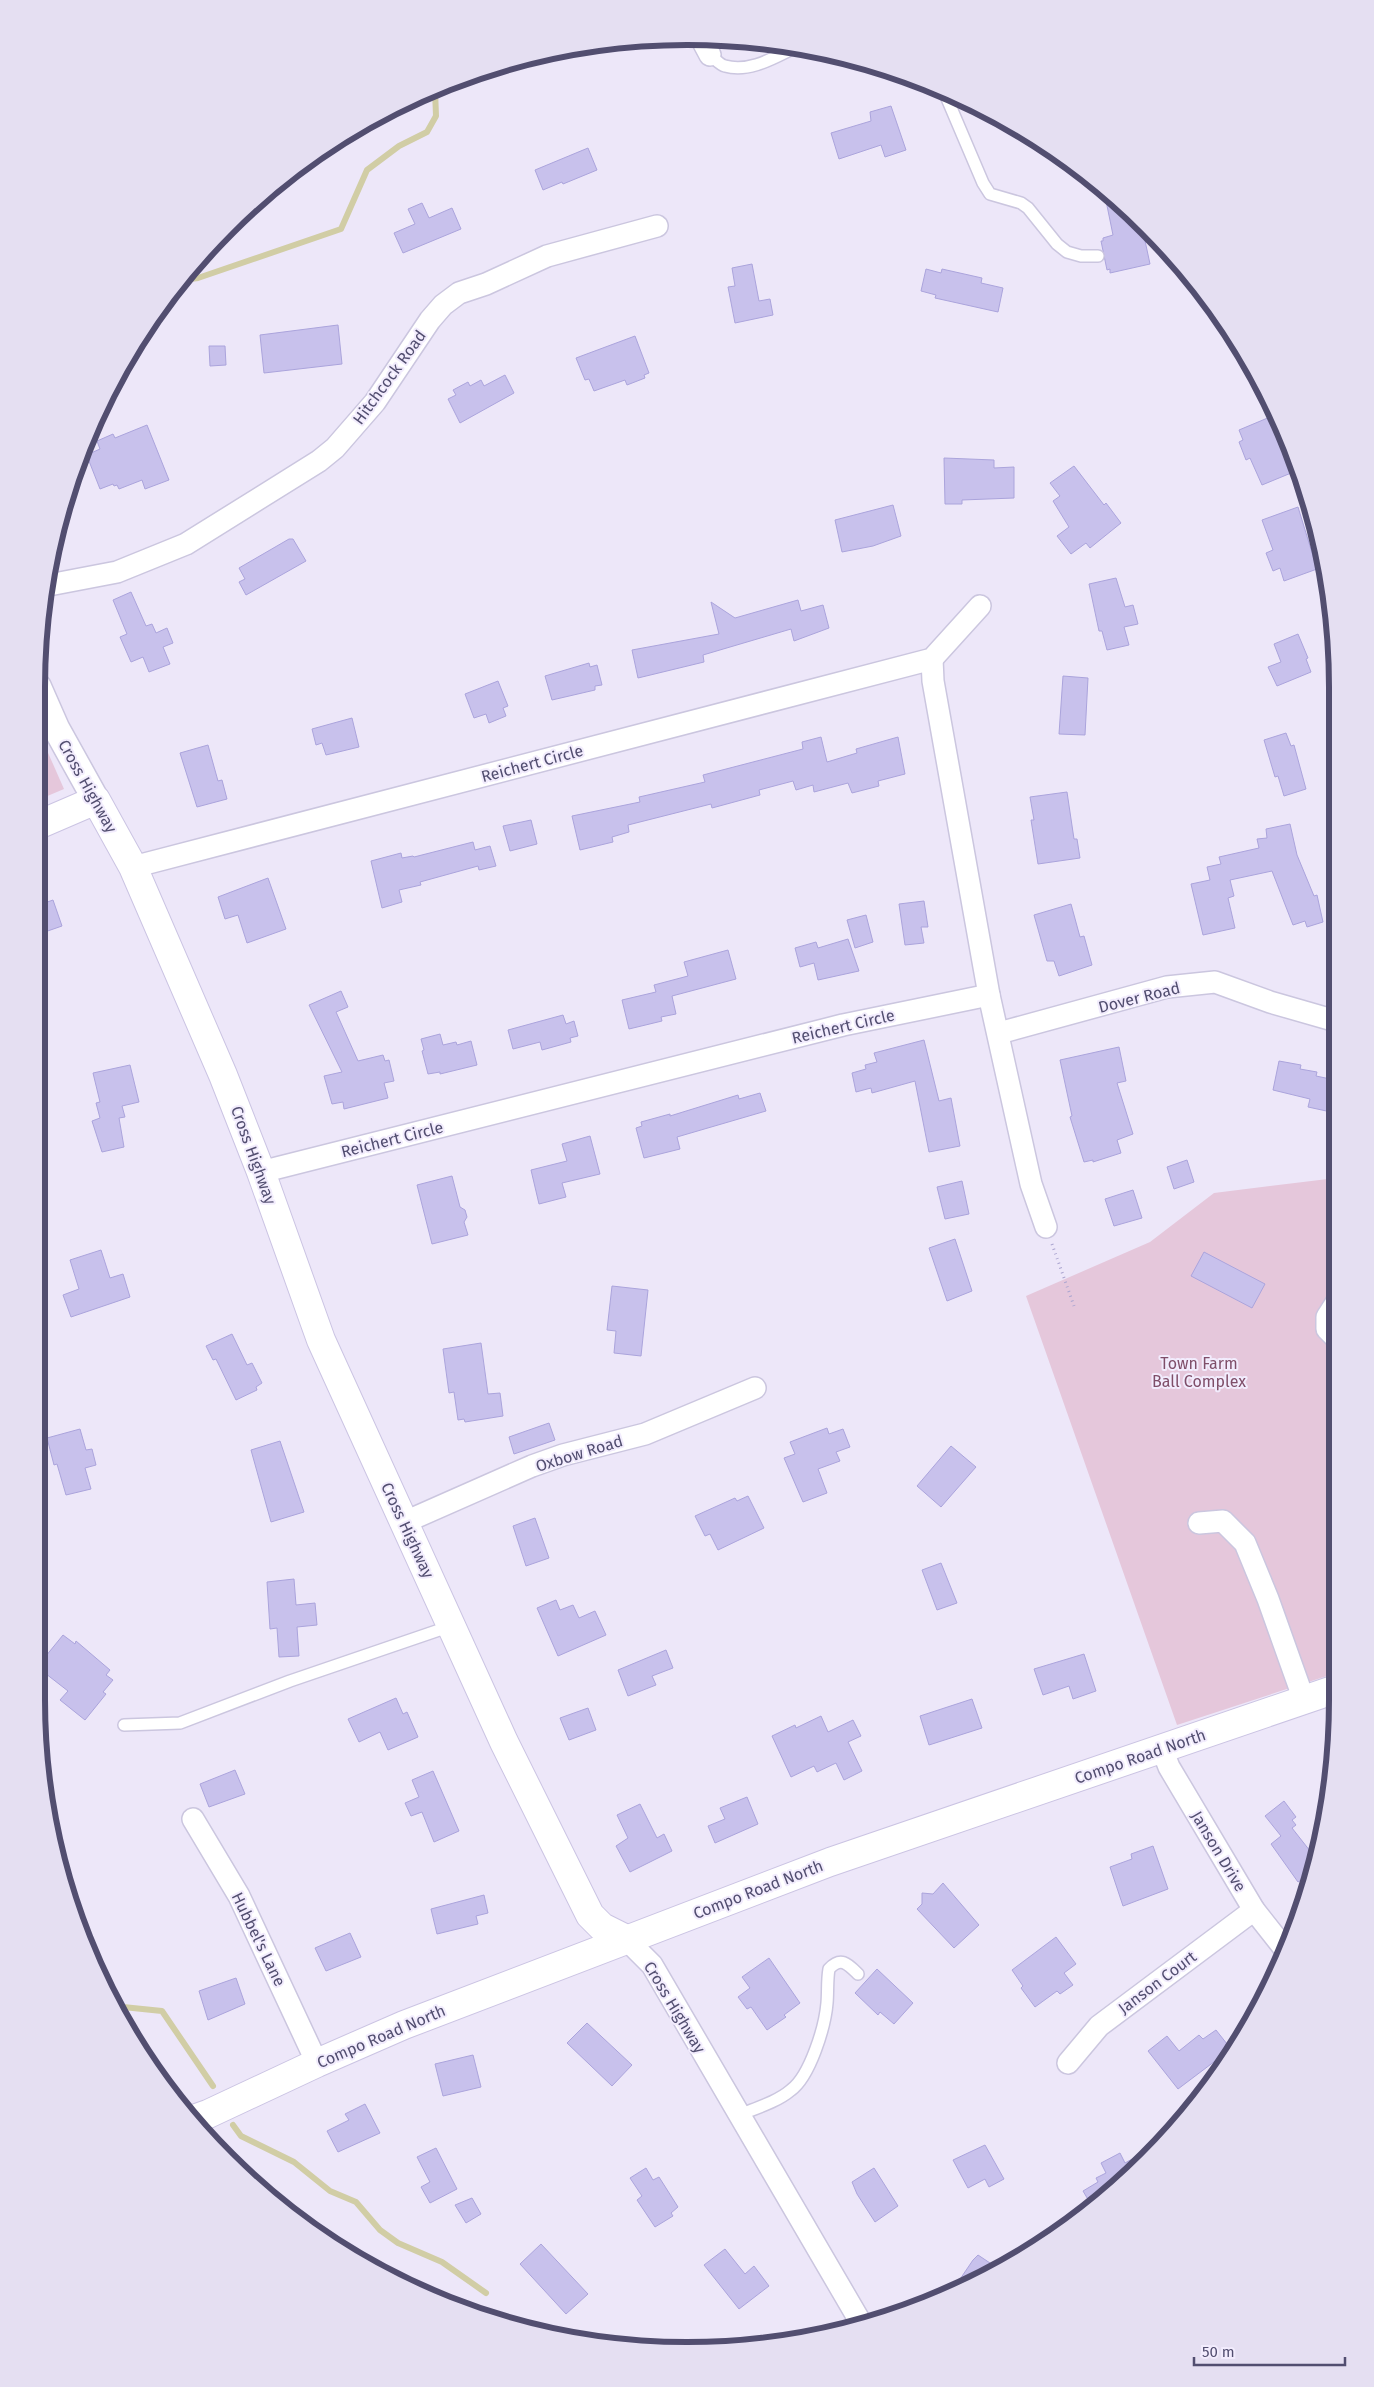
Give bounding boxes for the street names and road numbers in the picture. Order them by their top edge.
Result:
street label: Hitchcock Road [349,327,430,428]
street label: Cross Highway [54,736,121,836]
street label: Reichert Circle [479,741,585,786]
street label: Dover Road [1096,978,1182,1017]
street label: Reichert Circle [790,1005,896,1048]
street label: Cross Highway [227,1103,280,1207]
street label: Reichert Circle [339,1118,445,1161]
street label: Oxbow Road [533,1431,625,1476]
street label: Cross Highway [377,1479,438,1581]
street label: Compo Road North [1072,1725,1208,1788]
street label: Janson Drive [1187,1807,1250,1895]
street label: Compo Road North [691,1856,826,1923]
street label: Hubbel's Lane [228,1889,289,1989]
street label: Janson Court [1115,1947,1200,2018]
street label: Cross Highway [640,1958,709,2057]
street label: Compo Road North [314,2001,448,2072]

